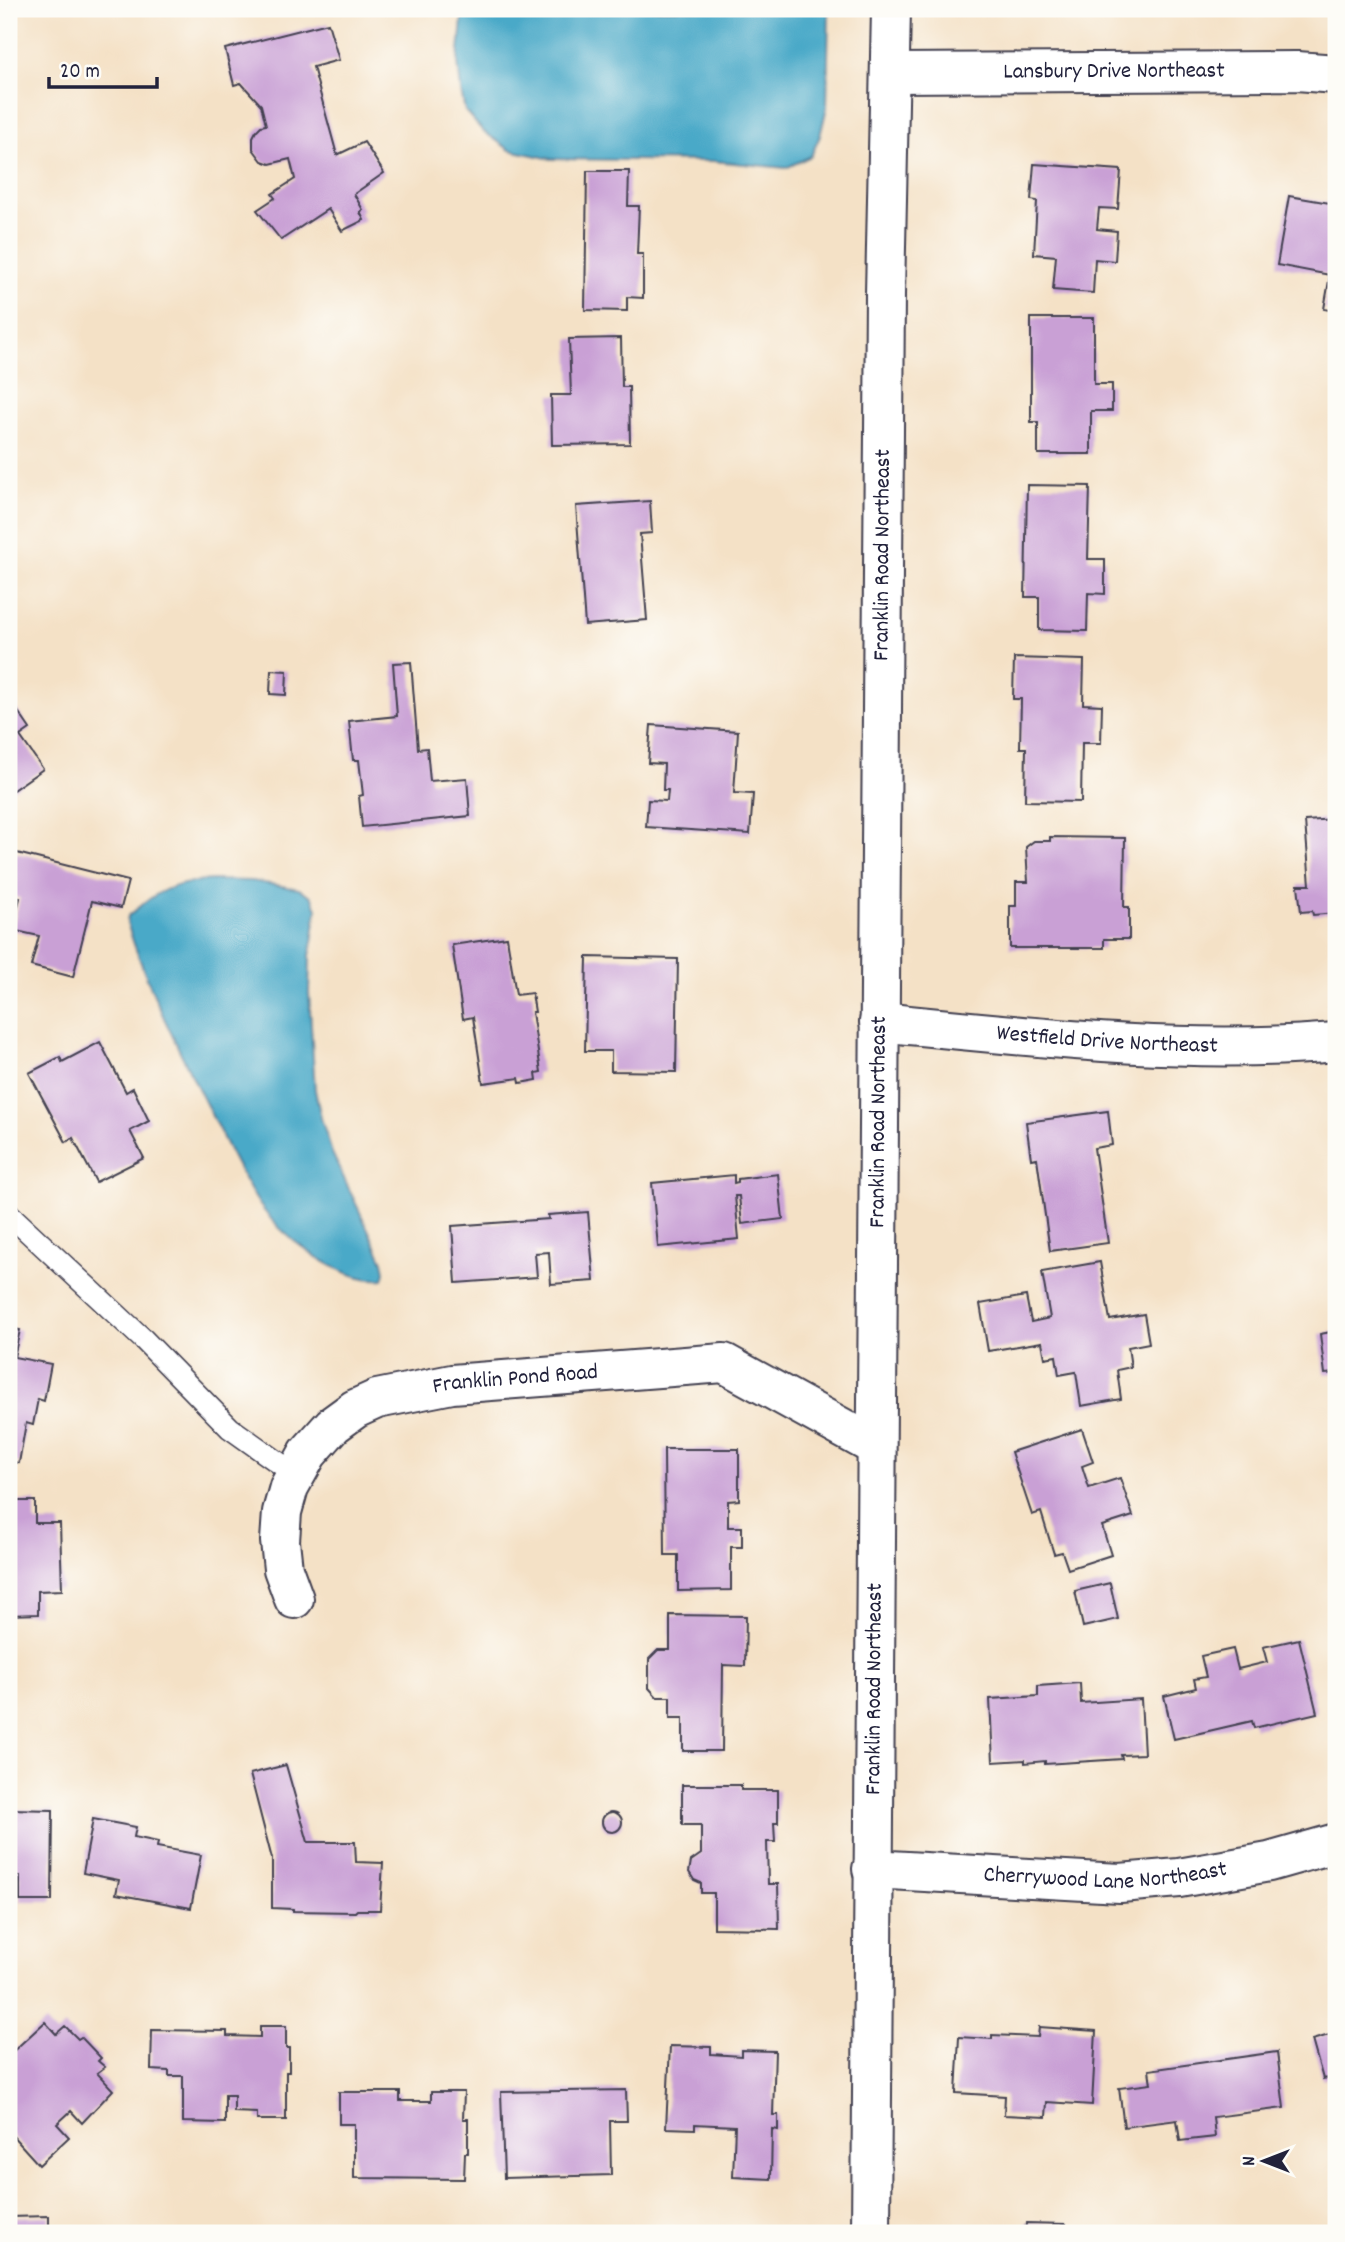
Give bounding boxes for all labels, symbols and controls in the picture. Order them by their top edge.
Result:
scale bar [49,46,158,90]
street label: Lansbury Drive Northeast [1003,55,1225,89]
text: 20 m [60,58,100,88]
street label: Franklin Road Northeast [866,449,900,661]
street label: Franklin Road Northeast [862,1016,896,1228]
street label: Westfield Drive Northeast [995,1017,1218,1063]
street label: Franklin Pond Road [430,1356,599,1404]
street label: Franklin Road Northeast [858,1583,892,1795]
street label: Cherrywood Lane Northeast [983,1853,1230,1900]
north arrow [1230,2126,1300,2196]
text: N [1237,2156,1264,2166]

